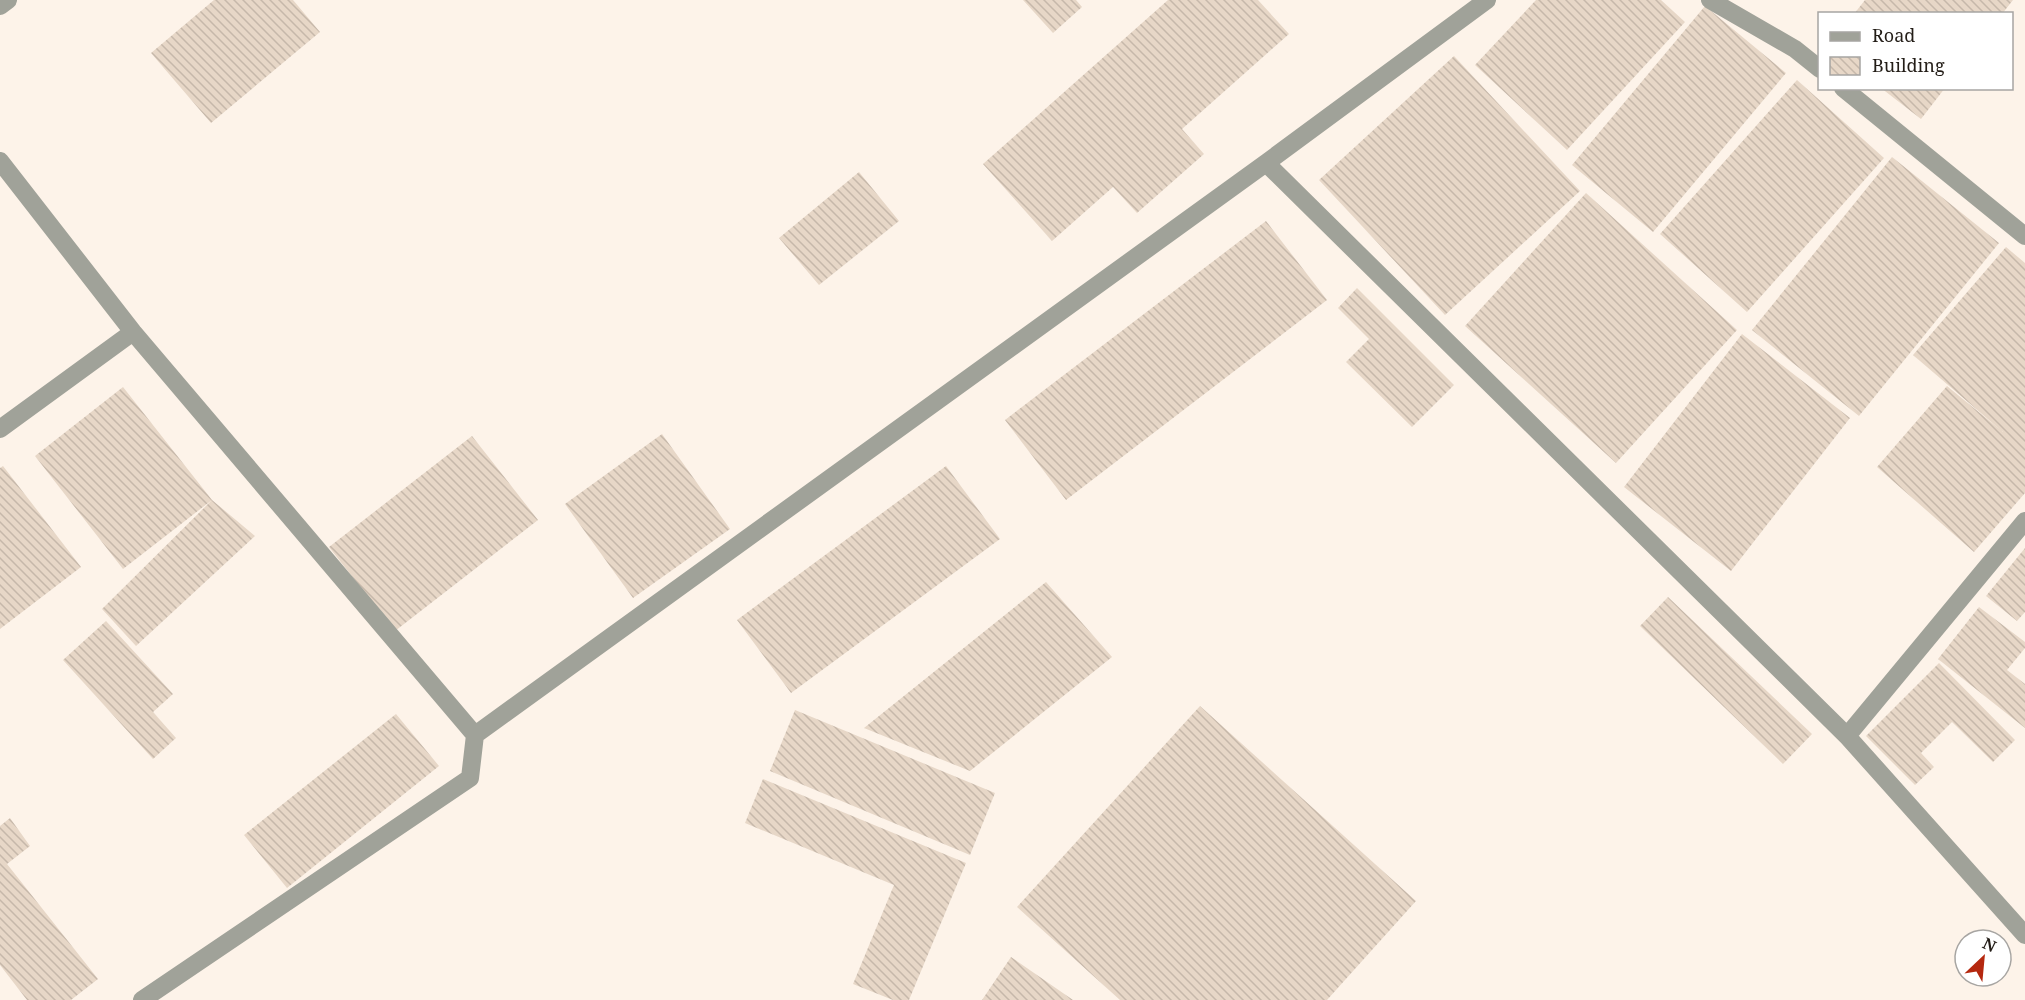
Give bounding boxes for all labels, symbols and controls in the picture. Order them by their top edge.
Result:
legend [1818,12,2013,90]
text: Road [1872,23,1915,47]
text: Building [1872,53,1945,77]
north arrow [1953,928,2013,988]
text: N [1979,932,2000,957]

